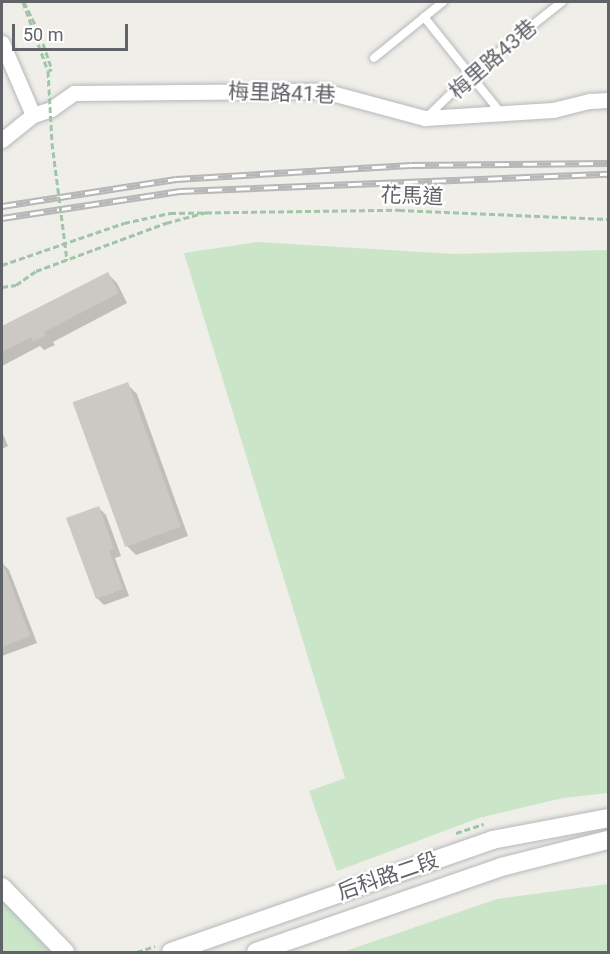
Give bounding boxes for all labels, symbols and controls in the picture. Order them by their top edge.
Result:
scale bar [15,12,130,50]
street label: 梅里路43巷 [444,14,542,104]
text: 50 m [23,24,63,45]
street label: 梅里路41巷 [228,79,336,107]
street label: 花馬道 [380,182,444,210]
street label: 后科路二段 [334,847,442,905]

